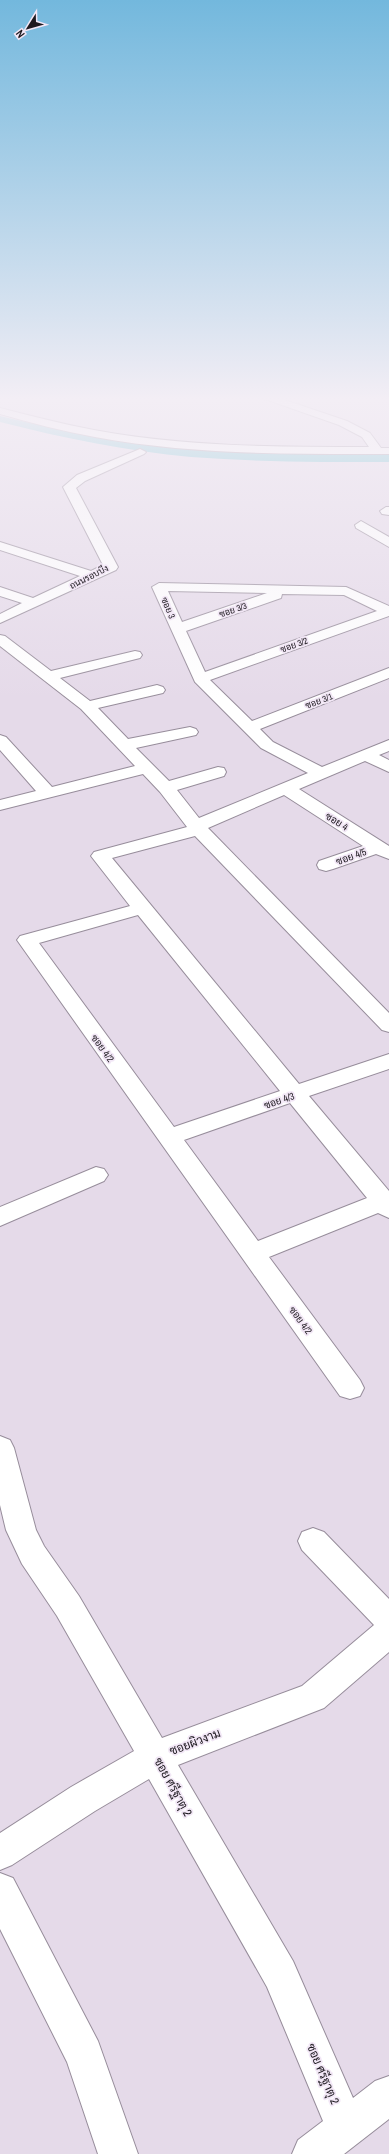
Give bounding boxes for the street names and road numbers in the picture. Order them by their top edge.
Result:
street label: ถนนรอบบึง [68,562,110,592]
street label: ซอย 3 [158,595,178,621]
street label: ซอย 3/3 [218,600,248,620]
street label: ซอย 3/2 [279,635,309,655]
street label: ซอย 3/1 [304,690,334,712]
street label: ซอย 4 [323,809,351,834]
street label: ซอย 4/5 [334,845,369,868]
street label: ซอย 4/2 [88,1032,117,1065]
street label: ซอย 4/3 [262,1089,297,1112]
street label: ซอย 4/2 [286,1304,315,1337]
street label: ซอยผิวงาม [167,1725,223,1759]
street label: ซอย ศรีฐาตุ 2 [149,1755,196,1820]
street label: ซอย ศรีฐาตุ 2 [302,2041,343,2107]

